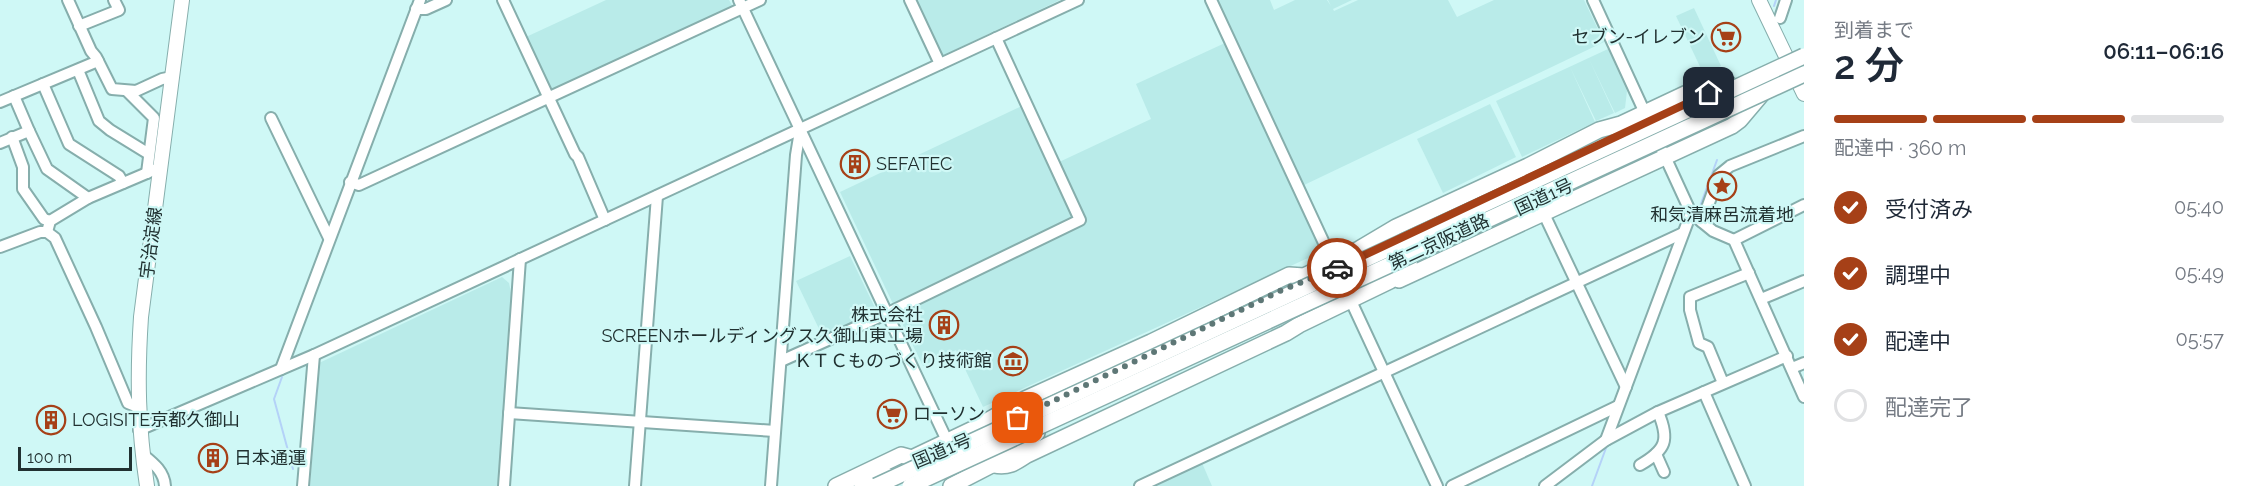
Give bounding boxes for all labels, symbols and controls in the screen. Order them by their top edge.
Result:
text: 到着まで [1834,18,1914,42]
supermarket icon: セブン-イレブン [1710,21,1742,53]
place label: セブン-イレブン [1571,26,1705,47]
text: 06:11–06:16 [2103,38,2224,64]
text: 2 分 [1834,42,1904,88]
pin [1683,67,1734,118]
icon: home [1692,76,1725,109]
text: 配達中 · 360 m [1834,136,1966,160]
building icon: SEFATEC [839,148,871,180]
place label: SEFATEC [876,153,952,174]
place icon: 和気清麻呂流着地 [1706,170,1738,202]
street label: 国道1号 [1511,174,1576,219]
icon: check [1834,191,1867,224]
text: 05:40 [2174,195,2224,219]
text: 受付済み [1885,196,1973,222]
place label: 和気清麻呂流着地 [1650,204,1794,225]
street label: 宇治淀線 [136,206,165,280]
street label: 第二京阪道路 [1385,209,1492,274]
courier [1307,238,1367,298]
icon: car [1321,252,1354,285]
icon: check [1834,257,1867,290]
text: 05:49 [2174,261,2224,285]
text: 調理中 [1885,262,1951,288]
place label: 株式会社 SCREENホールディングス久御山東工場 [601,304,923,346]
building icon: 株式会社 SCREENホールディングス久御山東工場 [928,309,960,341]
icon: check [1834,323,1867,356]
text: 05:57 [2176,327,2224,351]
text: 配達中 [1885,328,1951,354]
museum icon: ＫＴＣものづくり技術館 [997,345,1029,377]
place label: ＫＴＣものづくり技術館 [794,350,992,371]
pin [992,392,1043,443]
text: 配達完了 [1885,394,1973,420]
supermarket icon: ローソン [876,398,908,430]
icon: bag [1001,401,1034,434]
place label: ローソン [913,403,985,424]
building icon: LOGISITE京都久御山 [35,404,67,436]
place label: LOGISITE京都久御山 [72,409,240,430]
street label: 国道1号 [909,429,974,472]
building icon: 日本通運 [197,442,229,474]
scale bar [18,444,132,472]
place label: 日本通運 [234,447,306,468]
text: 100 m [27,448,72,467]

